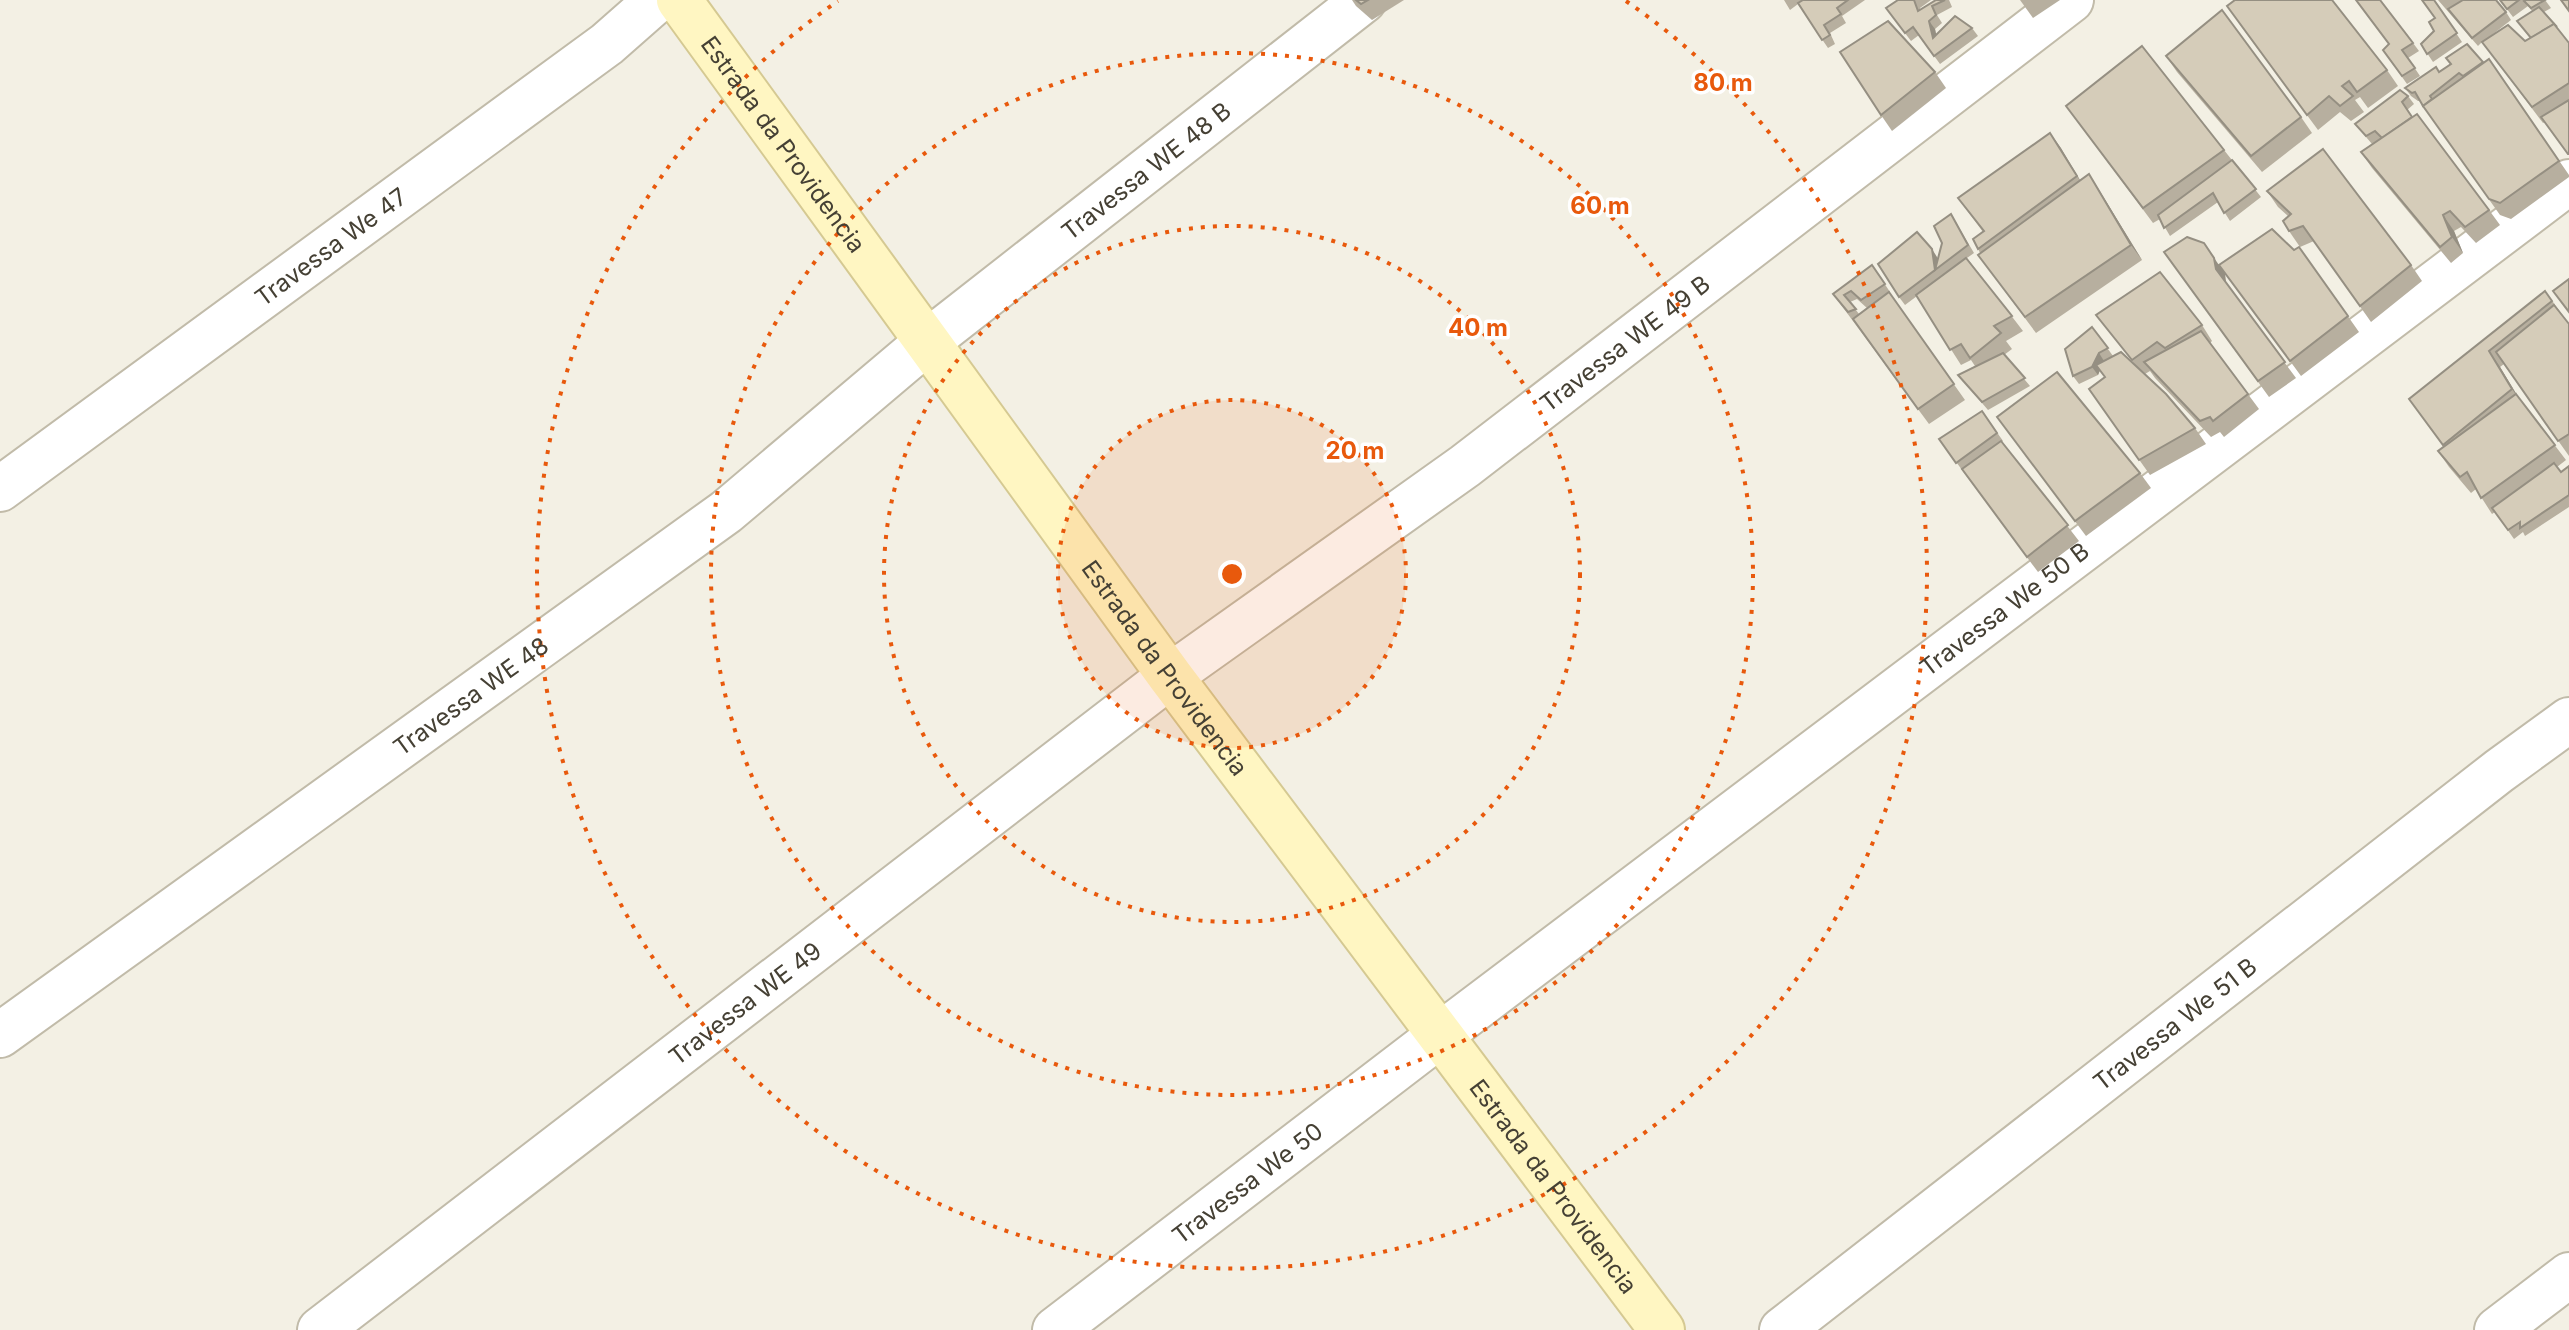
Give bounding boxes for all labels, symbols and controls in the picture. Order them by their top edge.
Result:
street label: Estrada da Providencia [695,30,872,258]
text: 80 m [1693,68,1753,97]
street label: Travessa WE 48 B [1056,96,1236,246]
street label: Travessa We 47 [249,181,412,312]
text: 60 m [1570,191,1630,220]
street label: Travessa WE 49 B [1534,269,1715,418]
text: 40 m [1448,313,1508,342]
text: 20 m [1326,436,1384,465]
street label: Travessa We 50 B [1914,536,2094,682]
street label: Estrada da Providencia [1076,554,1254,781]
centre of rings [1218,560,1246,588]
street label: Travessa WE 48 [387,630,554,762]
street label: Travessa WE 49 [663,936,827,1071]
street label: Travessa We 51 B [2087,951,2262,1096]
street label: Estrada da Providencia [1464,1073,1644,1299]
street label: Travessa We 50 [1166,1116,1328,1250]

